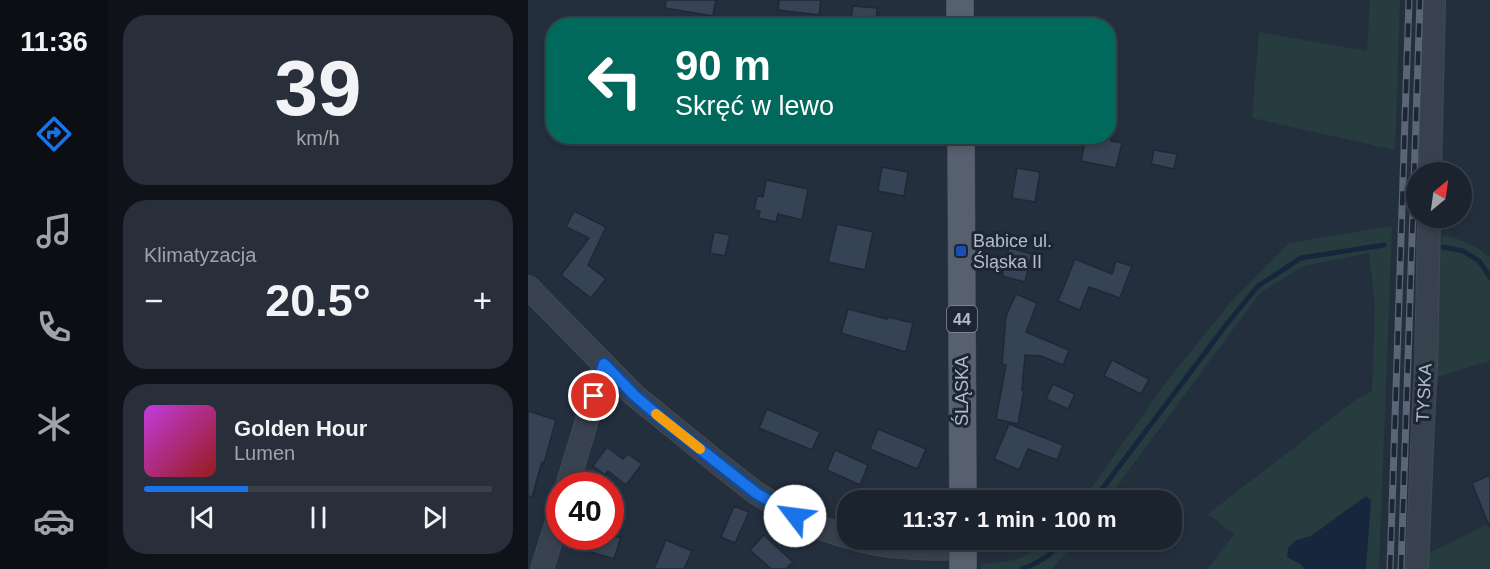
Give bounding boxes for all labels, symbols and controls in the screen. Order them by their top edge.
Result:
text: 11:36 [20,27,88,57]
icon: left [576,42,654,120]
text: 90 m [675,42,771,89]
text: 39 [275,44,361,132]
text: Skręć w lewo [675,91,834,121]
icon: directions [33,113,75,155]
text: km/h [296,127,340,149]
north arrow [1406,162,1472,228]
map controls [1406,162,1472,228]
icon: music [33,210,75,252]
place label: Babice ul. Śląska II [973,231,1052,272]
text: Klimatyzacja [144,244,256,266]
marker: Babice ul. Śląska II [954,244,968,258]
text: 20.5° [265,275,371,326]
text: − [144,282,163,319]
text: + [473,282,492,319]
icon: phone [33,306,75,348]
road number: 44 [947,306,977,332]
street label: ŚLĄSKA [951,356,972,426]
street label: TYSKA [1412,363,1436,423]
pin [568,370,619,421]
icon: arrive [577,379,610,412]
icon: climate [33,403,75,445]
text: Golden Hour [234,416,367,441]
text: Lumen [234,442,295,464]
speed limit sign: 40 [546,472,624,550]
position arrow [763,484,827,548]
icon: car [33,500,75,542]
icon: previous [186,501,219,534]
icon: pause [302,501,335,534]
icon: next [418,501,451,534]
text: 11:37 · 1 min · 100 m [903,507,1117,532]

